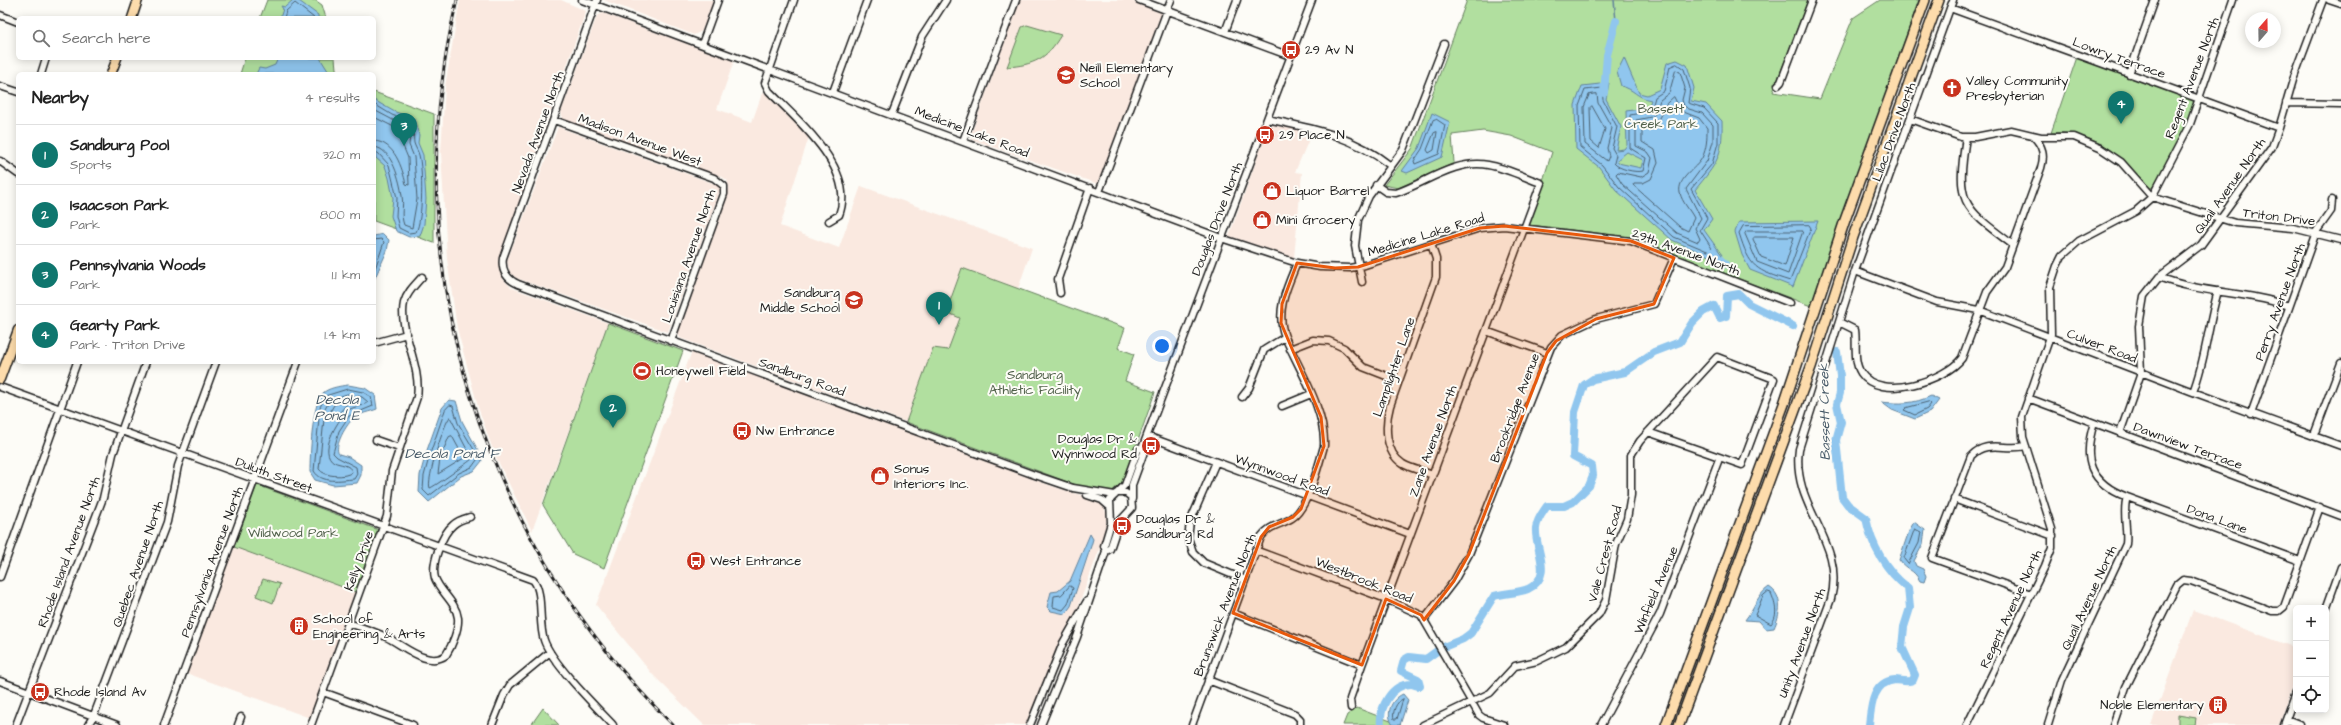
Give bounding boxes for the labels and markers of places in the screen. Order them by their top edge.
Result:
bus stop icon: 29 Av N [1280,39,1302,61]
place label: 29 Av N [1305,41,1353,59]
place label: Neill Elementary School [1080,59,1173,92]
school or university icon: Neill Elementary School [1055,64,1077,86]
place label: Valley Community Presbyterian [1966,72,2068,106]
church icon: Valley Community Presbyterian [1941,77,1963,99]
pin: 4 [2108,91,2134,124]
pin: 3 [391,113,417,146]
bus stop icon: 29 Place N [1254,124,1276,146]
place label: 29 Place N [1279,126,1345,144]
shop icon: Liquor Barrel [1261,180,1283,202]
place label: Liquor Barrel [1286,182,1369,200]
shop icon: Mini Grocery [1251,209,1273,231]
place label: Mini Grocery [1276,211,1355,230]
place label: Sandburg Middle School [760,284,840,317]
school or university icon: Sandburg Middle School [843,289,865,311]
pin: 1 [926,292,952,325]
sports icon: Honeywell Field [631,360,653,382]
place label: Honeywell Field [656,362,746,381]
pin: 2 [600,395,626,428]
bus stop icon: Nw Entrance [731,420,753,442]
place label: Nw Entrance [756,422,835,440]
place label: Douglas Dr & Wynnwood Rd [1052,430,1137,464]
bus stop icon: Douglas Dr & Wynnwood Rd [1140,435,1162,457]
place label: Sonus Interiors Inc. [894,460,969,493]
shop icon: Sonus Interiors Inc. [869,465,891,487]
place label: Douglas Dr & Sandburg Rd [1136,510,1215,544]
bus stop icon: Douglas Dr & Sandburg Rd [1111,515,1133,537]
bus stop icon: West Entrance [685,550,707,572]
place label: West Entrance [710,552,801,570]
place label: School of Engineering & Arts [313,610,426,644]
building icon: School of Engineering & Arts [288,615,310,637]
bus stop icon: Rhode Island Av [29,681,51,703]
place label: Rhode Island Av [54,683,147,701]
building icon: Noble Elementary [2207,694,2229,716]
place label: Noble Elementary [2100,696,2204,715]

